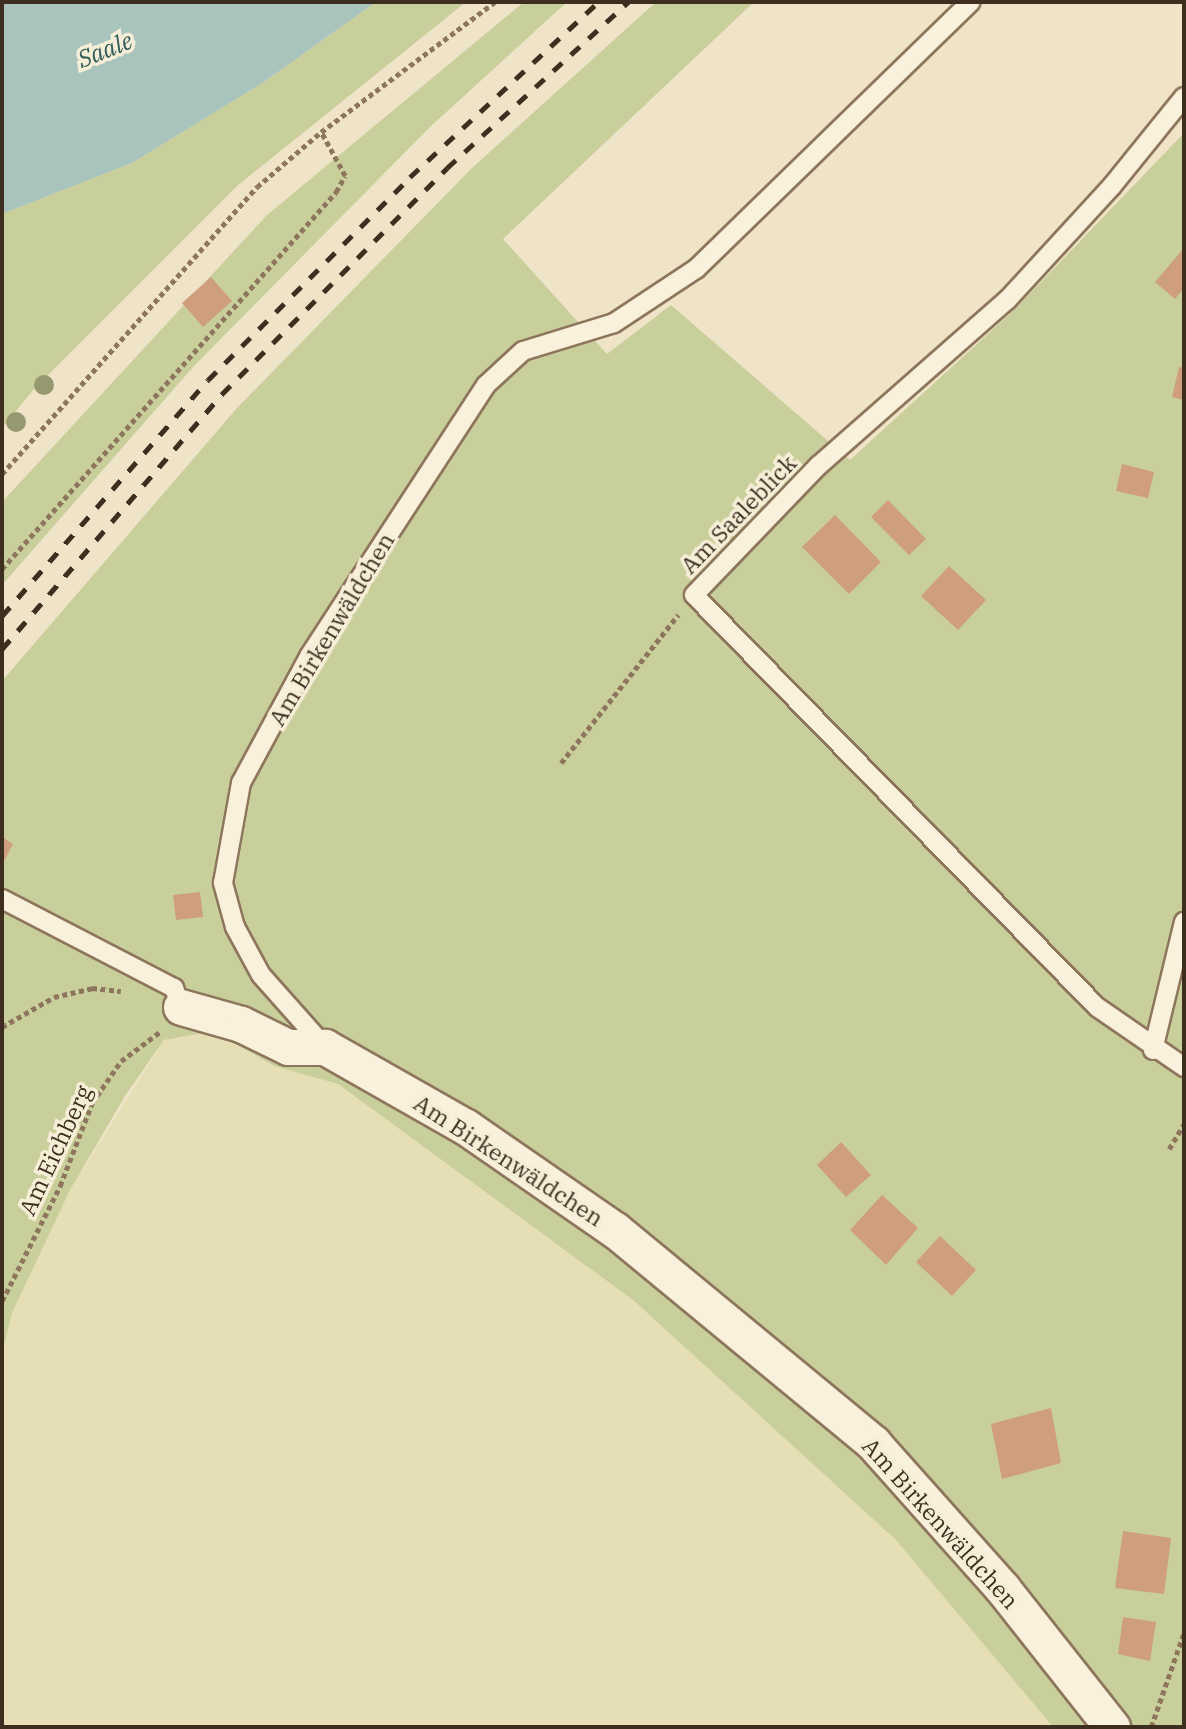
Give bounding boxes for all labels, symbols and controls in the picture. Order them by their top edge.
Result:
water label: Saale [73,26,137,74]
street label: Am Saaleblick [675,449,801,579]
street label: Am Birkenwäldchen [262,528,400,730]
street label: Am Eichberg [13,1081,97,1219]
street label: Am Birkenwäldchen [409,1088,609,1232]
street label: Am Birkenwäldchen [857,1432,1025,1614]

